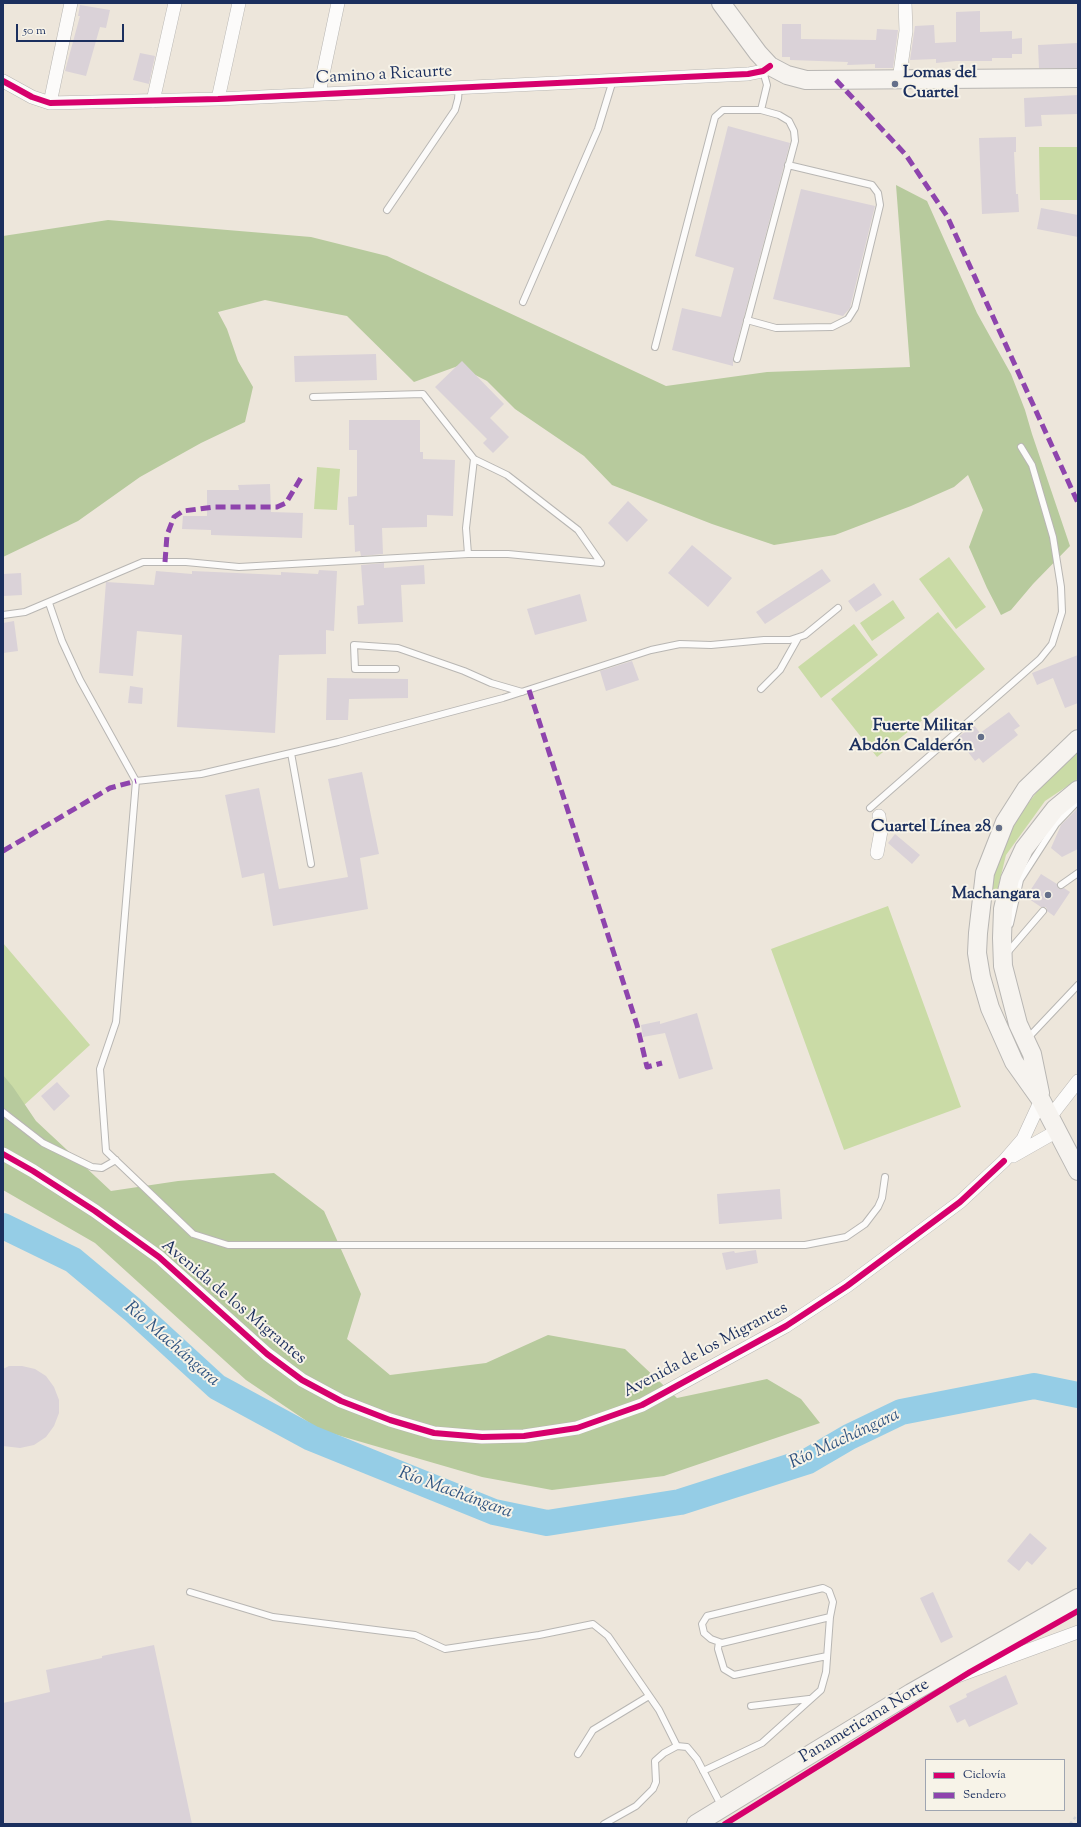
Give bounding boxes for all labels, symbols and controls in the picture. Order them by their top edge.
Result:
scale bar [18,16,126,42]
text: 50 m [23,22,46,40]
street label: Camino a Ricaurte [315,62,453,90]
place label: Lomas del Cuartel [903,64,977,104]
marker: Lomas del Cuartel [890,79,900,89]
place label: Fuerte Militar Abdón Calderón [849,717,973,757]
marker: Fuerte Militar Abdón Calderón [976,732,986,742]
place label: Cuartel Línea 28 [871,818,991,838]
marker: Cuartel Línea 28 [994,823,1004,833]
place label: Machangara [951,885,1040,905]
marker: Machangara [1043,890,1053,900]
street label: Avenida de los Migrantes [156,1236,310,1370]
water label: Río Machángara [119,1298,223,1392]
street label: Avenida de los Migrantes [620,1299,792,1403]
water label: Río Machángara [786,1405,904,1475]
water label: Río Machángara [395,1463,515,1525]
street label: Panamericana Norte [796,1675,934,1769]
legend [925,1759,1065,1811]
text: Ciclovía [963,1766,1006,1784]
text: Sendero [963,1786,1006,1804]

